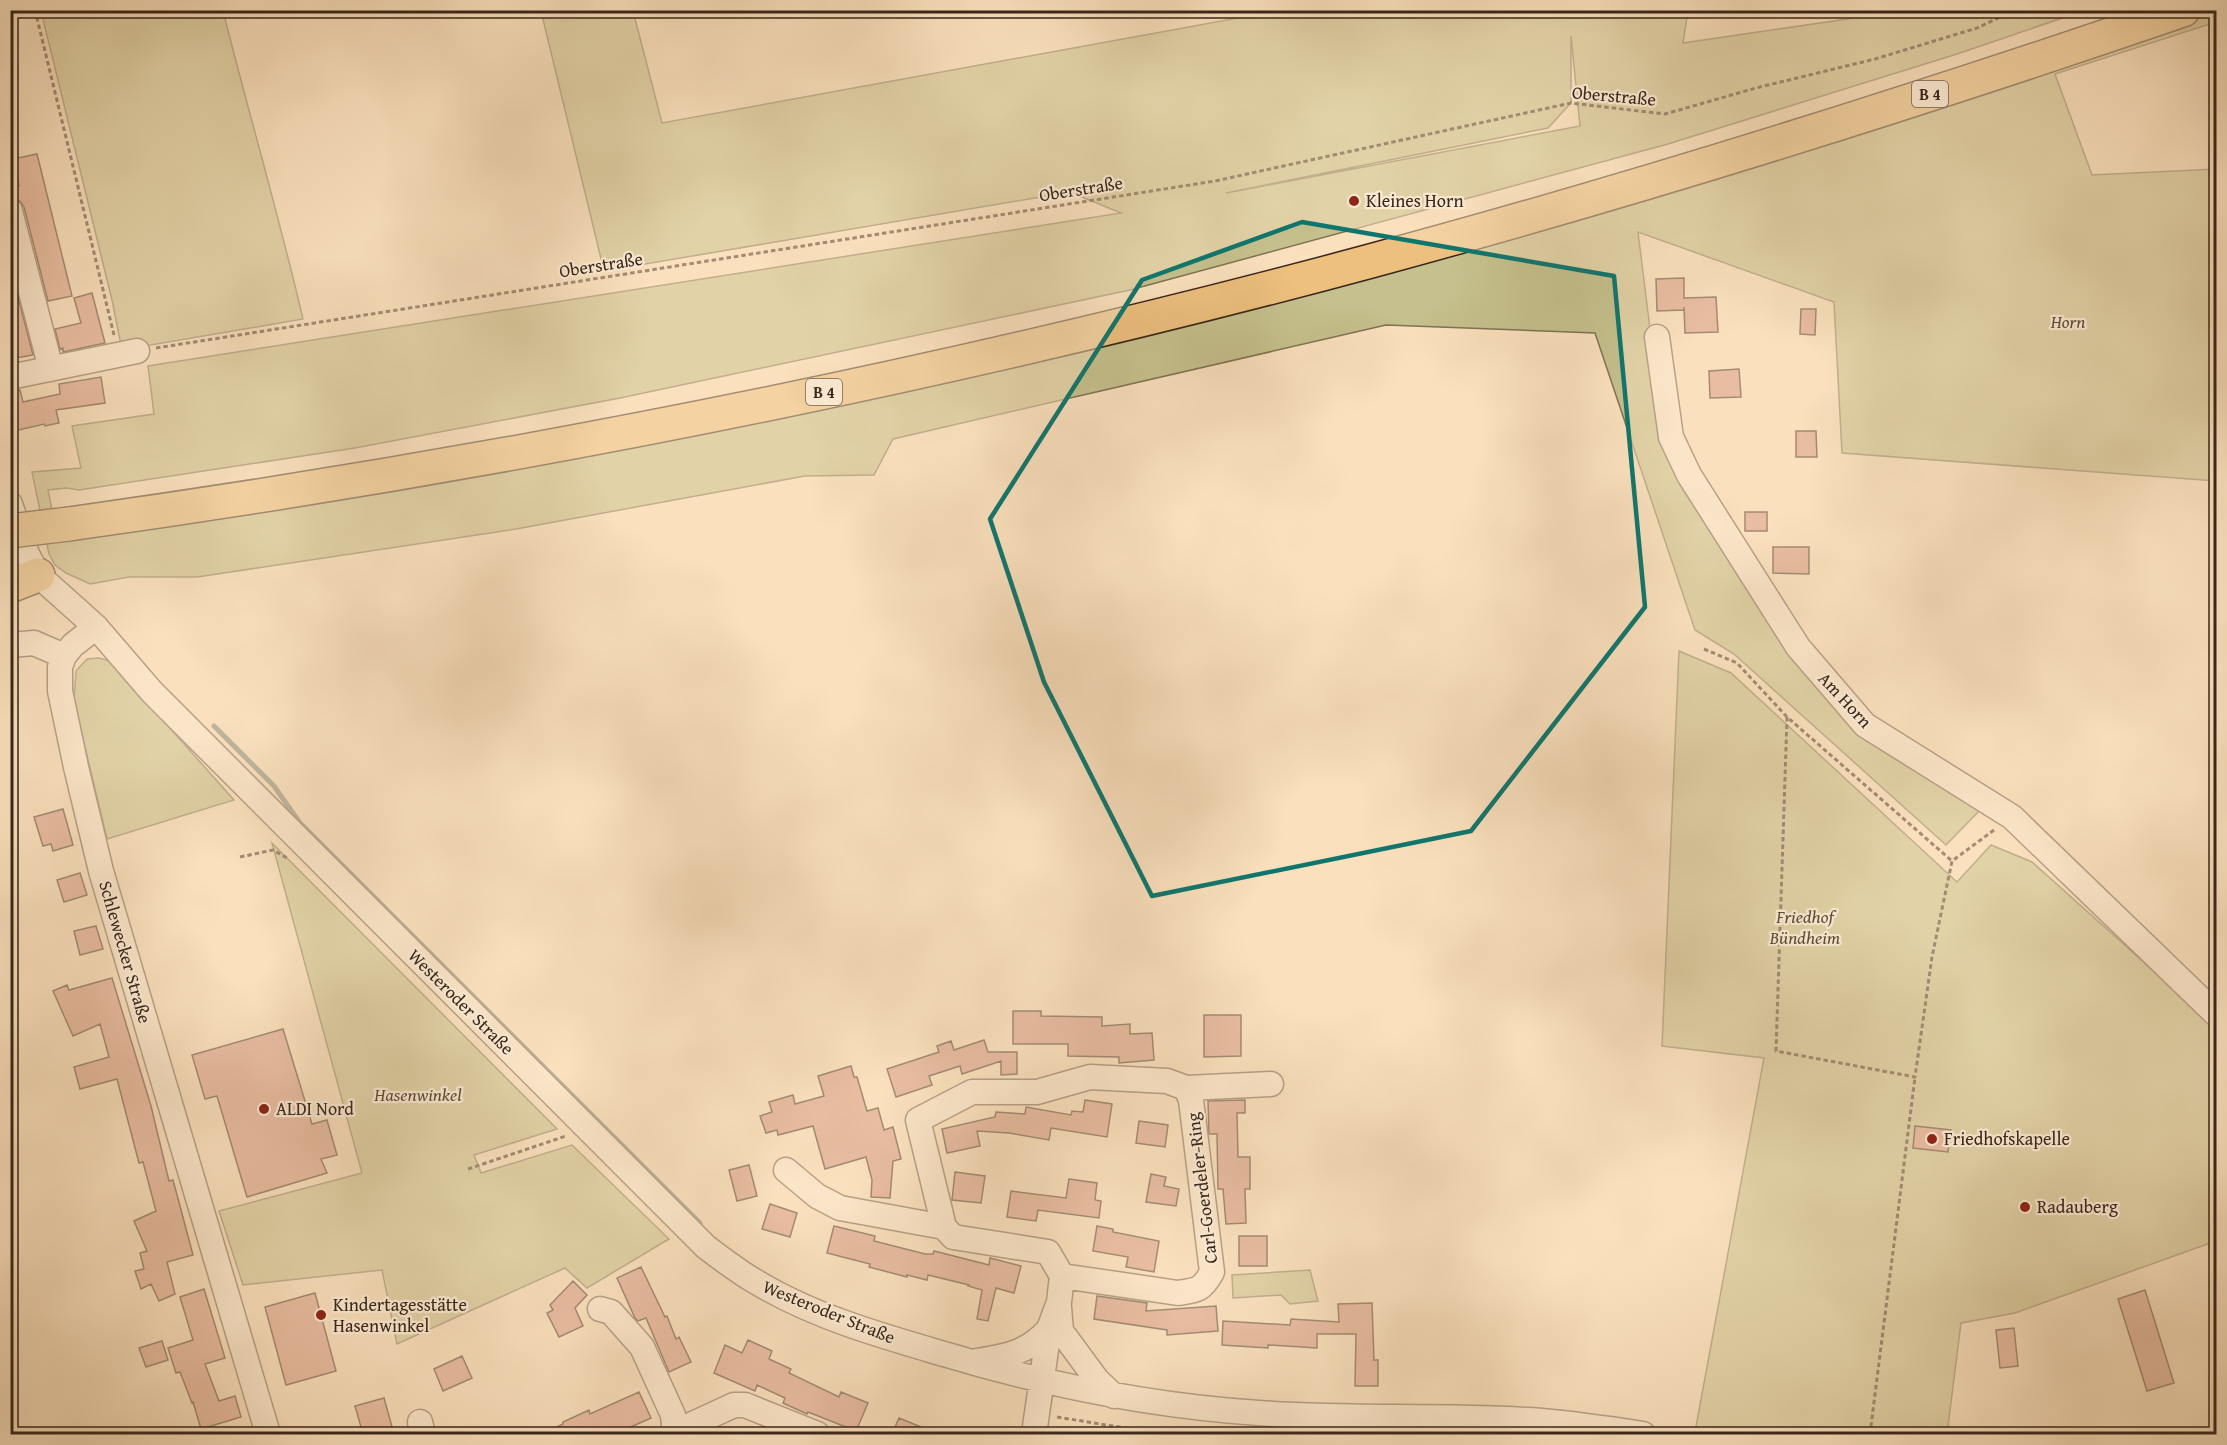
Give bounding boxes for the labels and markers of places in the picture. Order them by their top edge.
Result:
place label: Kleines Horn [1366,187,1464,214]
marker: Kleines Horn [1347,194,1361,208]
place label: ALDI Nord [276,1095,354,1122]
marker: ALDI Nord [257,1102,271,1116]
place label: Friedhofskapelle [1944,1125,2070,1152]
marker: Friedhofskapelle [1925,1132,1939,1146]
place label: Radauberg [2037,1193,2118,1220]
marker: Radauberg [2018,1200,2032,1214]
place label: Kindertagesstätte Hasenwinkel [333,1291,467,1339]
marker: Kindertagesstätte Hasenwinkel [314,1308,328,1322]

